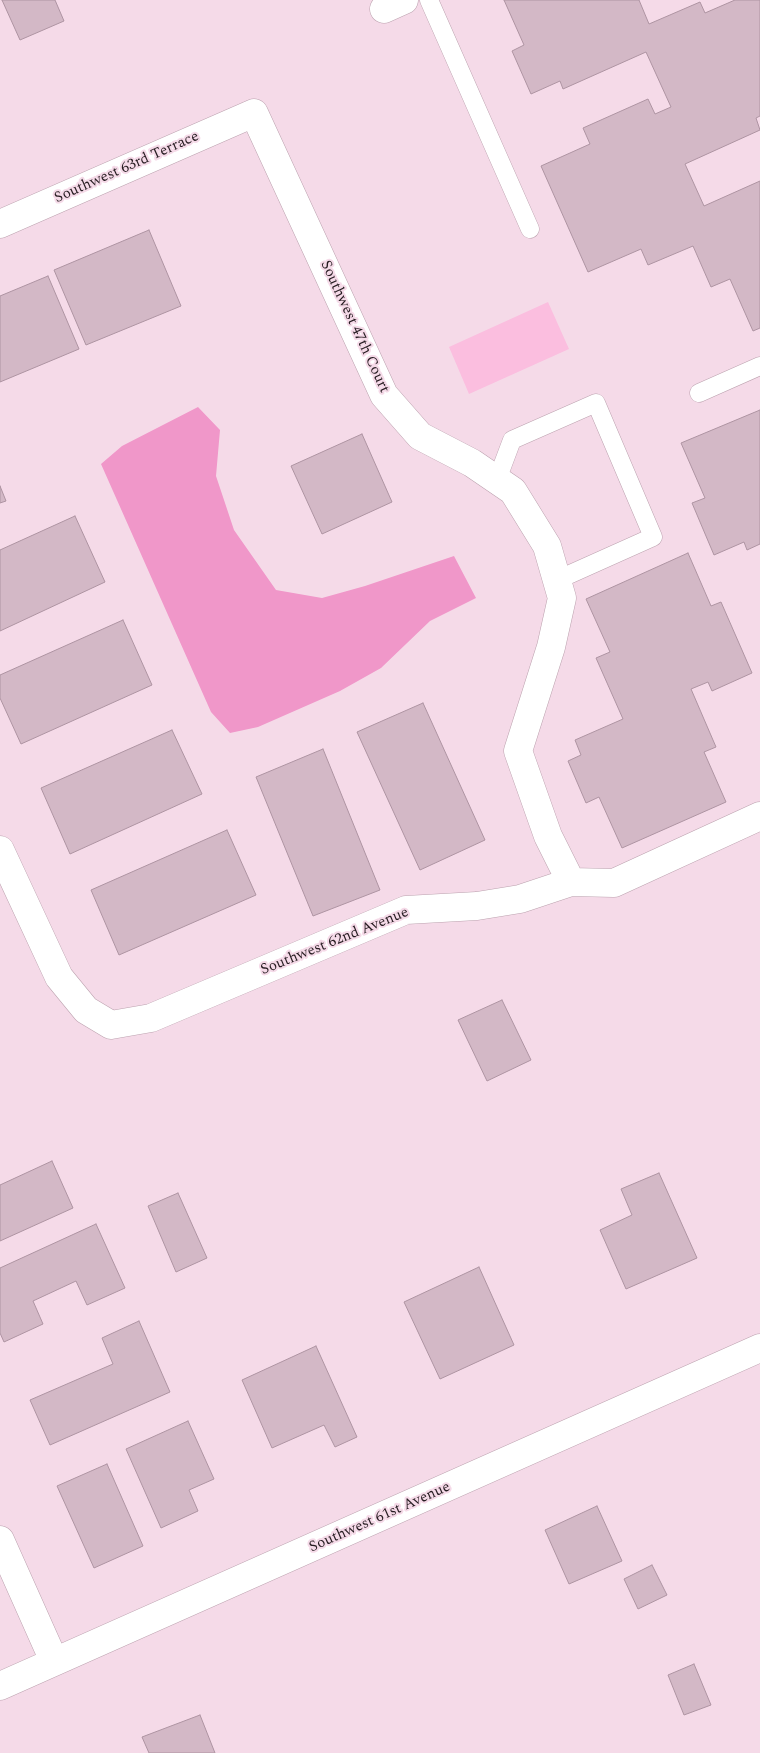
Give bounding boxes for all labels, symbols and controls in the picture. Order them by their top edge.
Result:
street label: Southwest 63rd Terrace [52,128,202,208]
street label: Southwest 47th Court [315,258,393,396]
street label: Southwest 62nd Avenue [258,904,412,980]
street label: Southwest 61st Avenue [307,1479,453,1557]

